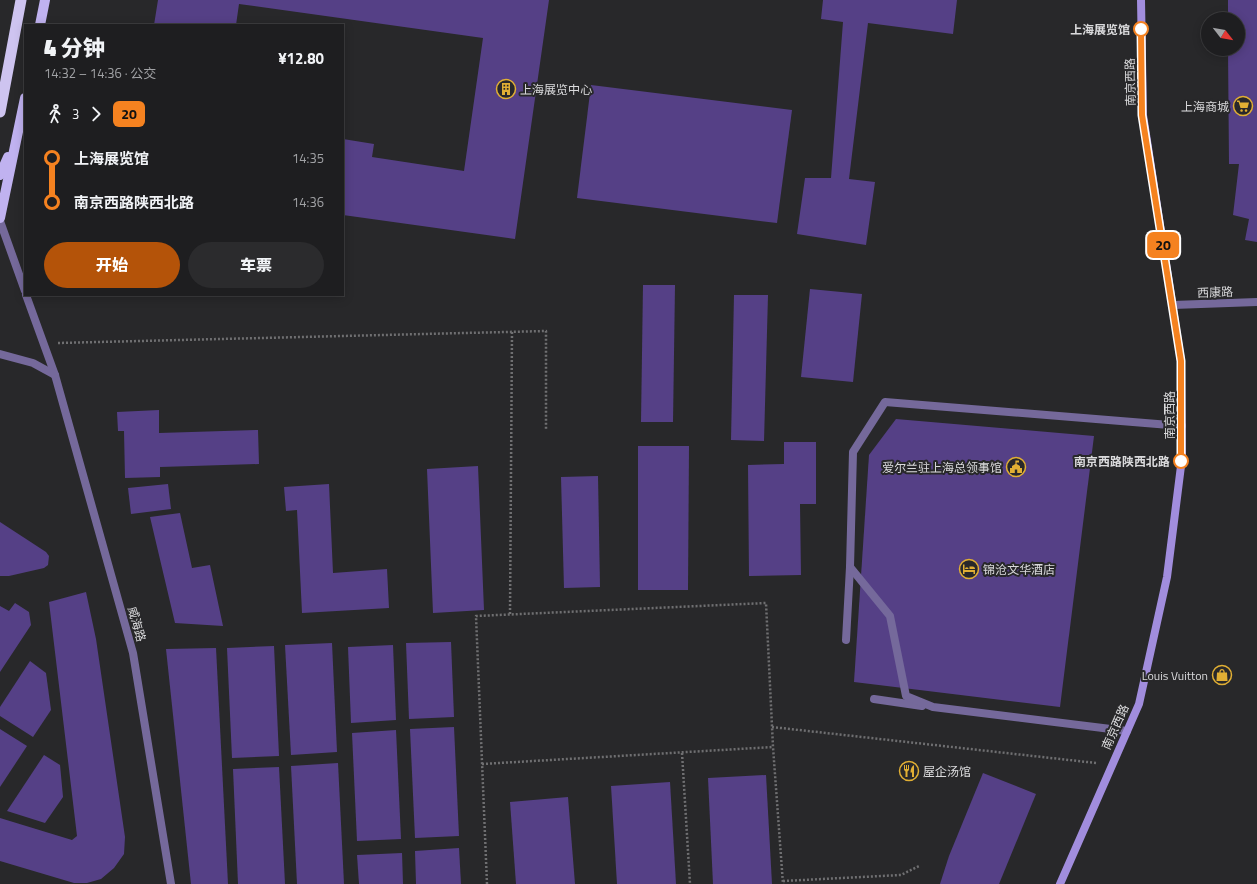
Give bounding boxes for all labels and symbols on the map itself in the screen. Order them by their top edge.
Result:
north arrow [1201,12,1245,56]
place label: 上海展览馆 [1070,20,1130,39]
marker: 上海展览馆 [1133,21,1149,37]
street label: 南京西路 [1120,58,1140,106]
building icon: 上海展览中心 [495,78,517,100]
place label: 上海展览中心 [520,80,592,99]
supermarket icon: 上海商城 [1232,95,1254,117]
place label: 上海商城 [1181,97,1229,116]
line badge: 20 [1145,232,1181,258]
street label: 西康路 [1197,282,1233,302]
street label: 南京西路 [1160,391,1179,439]
place label: 南京西路陕西北路 [1074,452,1170,471]
marker: 南京西路陕西北路 [1173,453,1189,469]
public building icon: 爱尔兰驻上海总领事馆 [1005,456,1027,478]
place label: 爱尔兰驻上海总领事馆 [882,458,1002,477]
hotel icon: 锦沧文华酒店 [958,558,980,580]
place label: 锦沧文华酒店 [983,560,1055,579]
street label: 威海路 [123,604,151,644]
shop icon: Louis Vuitton [1211,664,1233,686]
place label: Louis Vuitton [1142,666,1208,685]
street label: 南京西路 [1097,701,1133,753]
restaurant icon: 屋企汤馆 [898,760,920,782]
place label: 屋企汤馆 [923,762,971,781]

